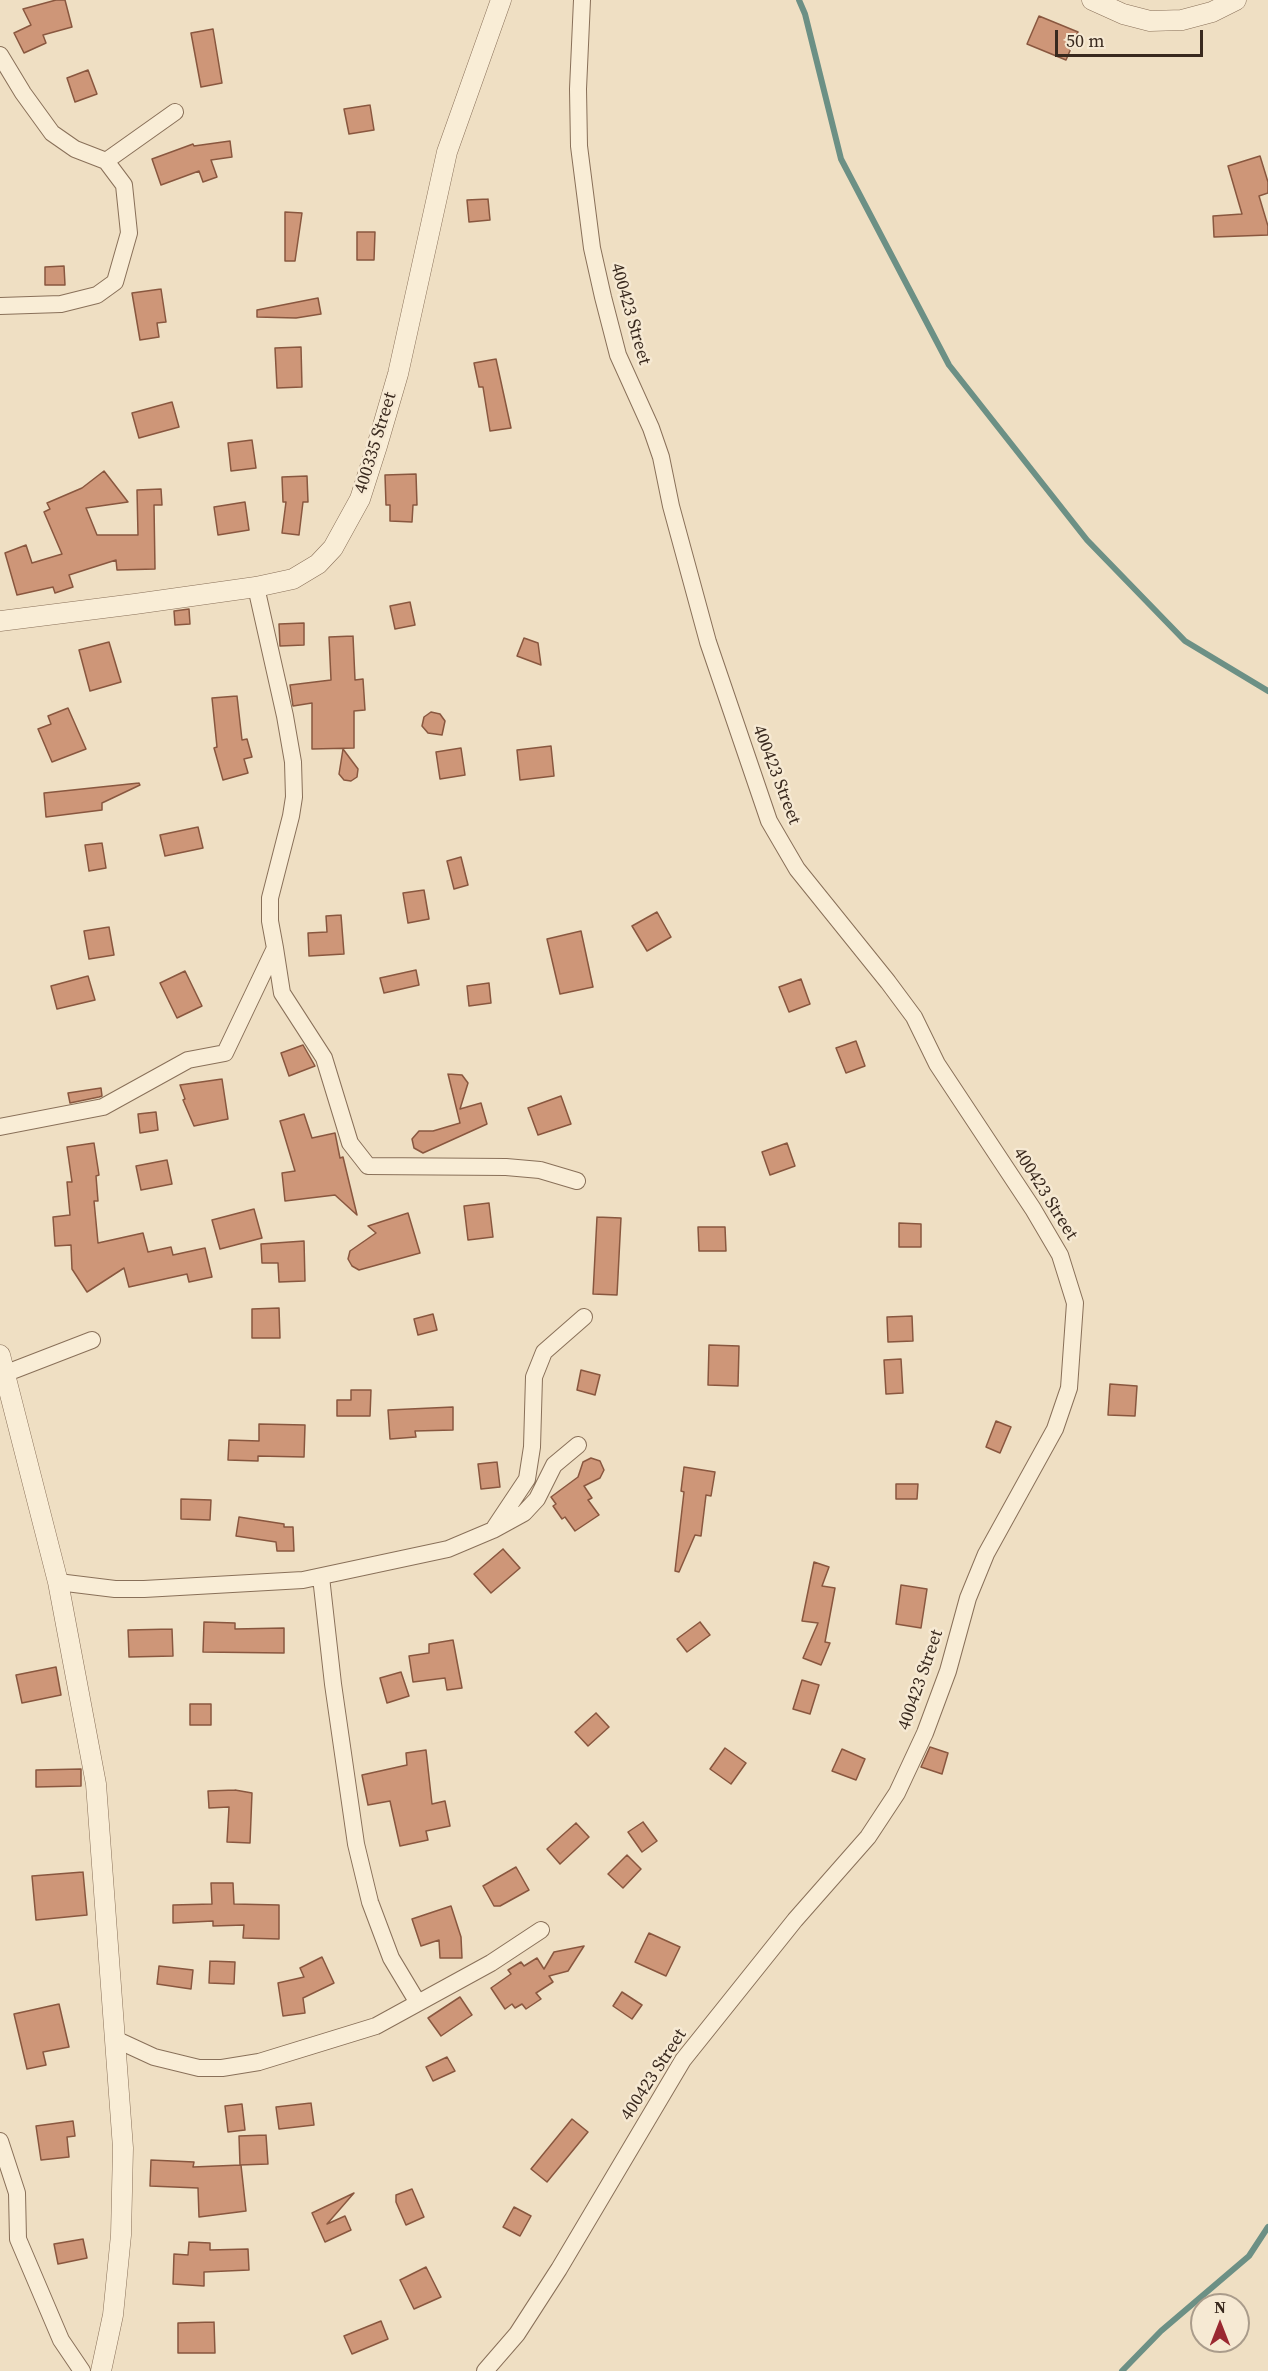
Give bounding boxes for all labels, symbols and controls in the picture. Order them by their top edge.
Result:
scale bar [1058,18,1206,56]
text: 50 m [1066,28,1104,53]
street label: 400423 Street [605,261,655,367]
street label: 400335 Street [350,390,402,496]
street label: 400423 Street [747,722,805,828]
street label: 400423 Street [1008,1144,1082,1244]
street label: 400423 Street [894,1627,948,1733]
street label: 400423 Street [616,2025,692,2125]
north arrow [1190,2293,1250,2353]
text: N [1214,2296,1226,2318]

